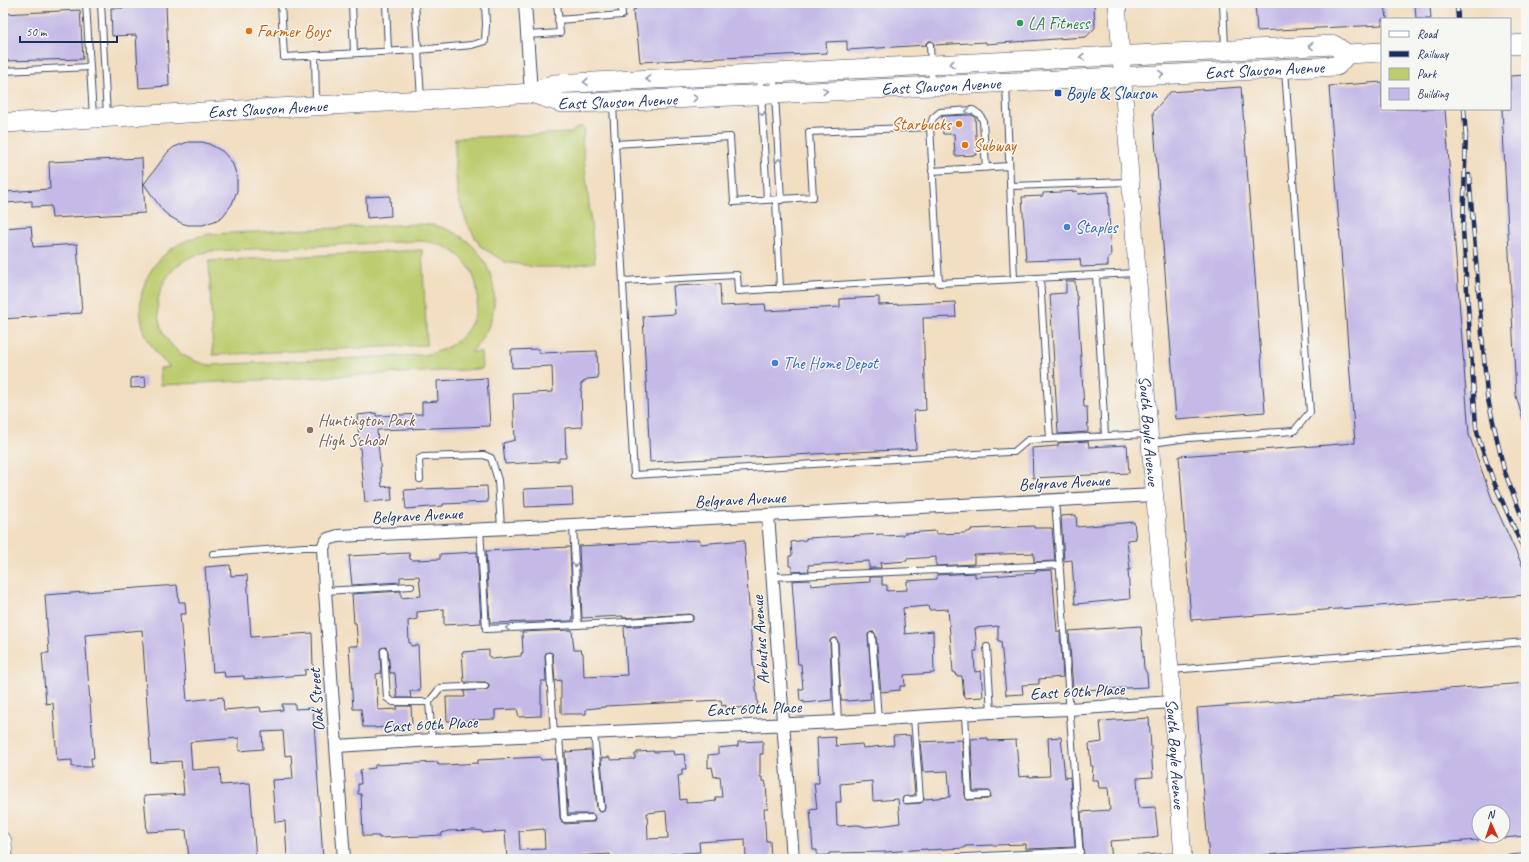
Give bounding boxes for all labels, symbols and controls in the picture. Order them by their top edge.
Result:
place label: LA Fitness [1028,13,1092,34]
scale bar [20,18,117,44]
marker: LA Fitness [1015,18,1025,28]
legend [1381,18,1511,110]
place label: Farmer Boys [257,21,332,42]
text: 50 m [26,24,48,40]
marker: Farmer Boys [244,26,254,36]
text: Road [1417,26,1439,42]
one-way arrow [1308,42,1314,50]
text: Railway [1417,46,1449,62]
one-way arrow [1079,53,1085,61]
street label: East Slauson Avenue [1205,57,1326,84]
one-way arrow [949,59,955,68]
text: Park [1417,66,1438,82]
one-way arrow [1158,70,1164,79]
street label: East Slauson Avenue [881,73,1002,100]
one-way arrow [645,75,651,83]
one-way arrow [583,78,589,87]
place label: Boyle & Slauson [1066,83,1159,104]
text: Building [1417,86,1449,102]
one-way arrow [822,87,828,96]
marker: Boyle & Slauson [1053,88,1063,98]
street label: East Slauson Avenue [558,89,679,114]
one-way arrow [692,94,698,103]
street label: East Slauson Avenue [208,95,329,123]
one-way arrow [965,107,971,115]
one-way arrow [758,110,766,116]
place label: Starbucks [892,114,953,135]
marker: Starbucks [954,119,964,129]
place label: Subway [973,135,1017,156]
marker: Subway [960,140,970,150]
one-way arrow [774,158,783,164]
place label: Staples [1075,217,1119,238]
marker: Staples [1062,222,1072,232]
place label: The Home Depot [783,353,880,374]
marker: The Home Depot [770,358,780,368]
street label: South Boyle Avenue [1134,375,1164,488]
place label: Huntington Park High School [318,410,416,451]
marker: Huntington Park High School [305,425,315,435]
street label: Belgrave Avenue [1018,470,1111,495]
street label: Belgrave Avenue [694,487,787,512]
street label: Belgrave Avenue [371,503,464,528]
one-way arrow [570,561,579,567]
street label: Arbutus Avenue [747,593,774,685]
one-way arrow [505,624,511,633]
street label: Oak Street [304,666,329,732]
street label: East 60th Place [1029,678,1126,704]
street label: East 60th Place [706,696,803,721]
street label: South Boyle Avenue [1161,698,1190,811]
street label: East 60th Place [382,711,479,737]
north arrow [1471,804,1511,844]
text: N [1487,807,1496,821]

